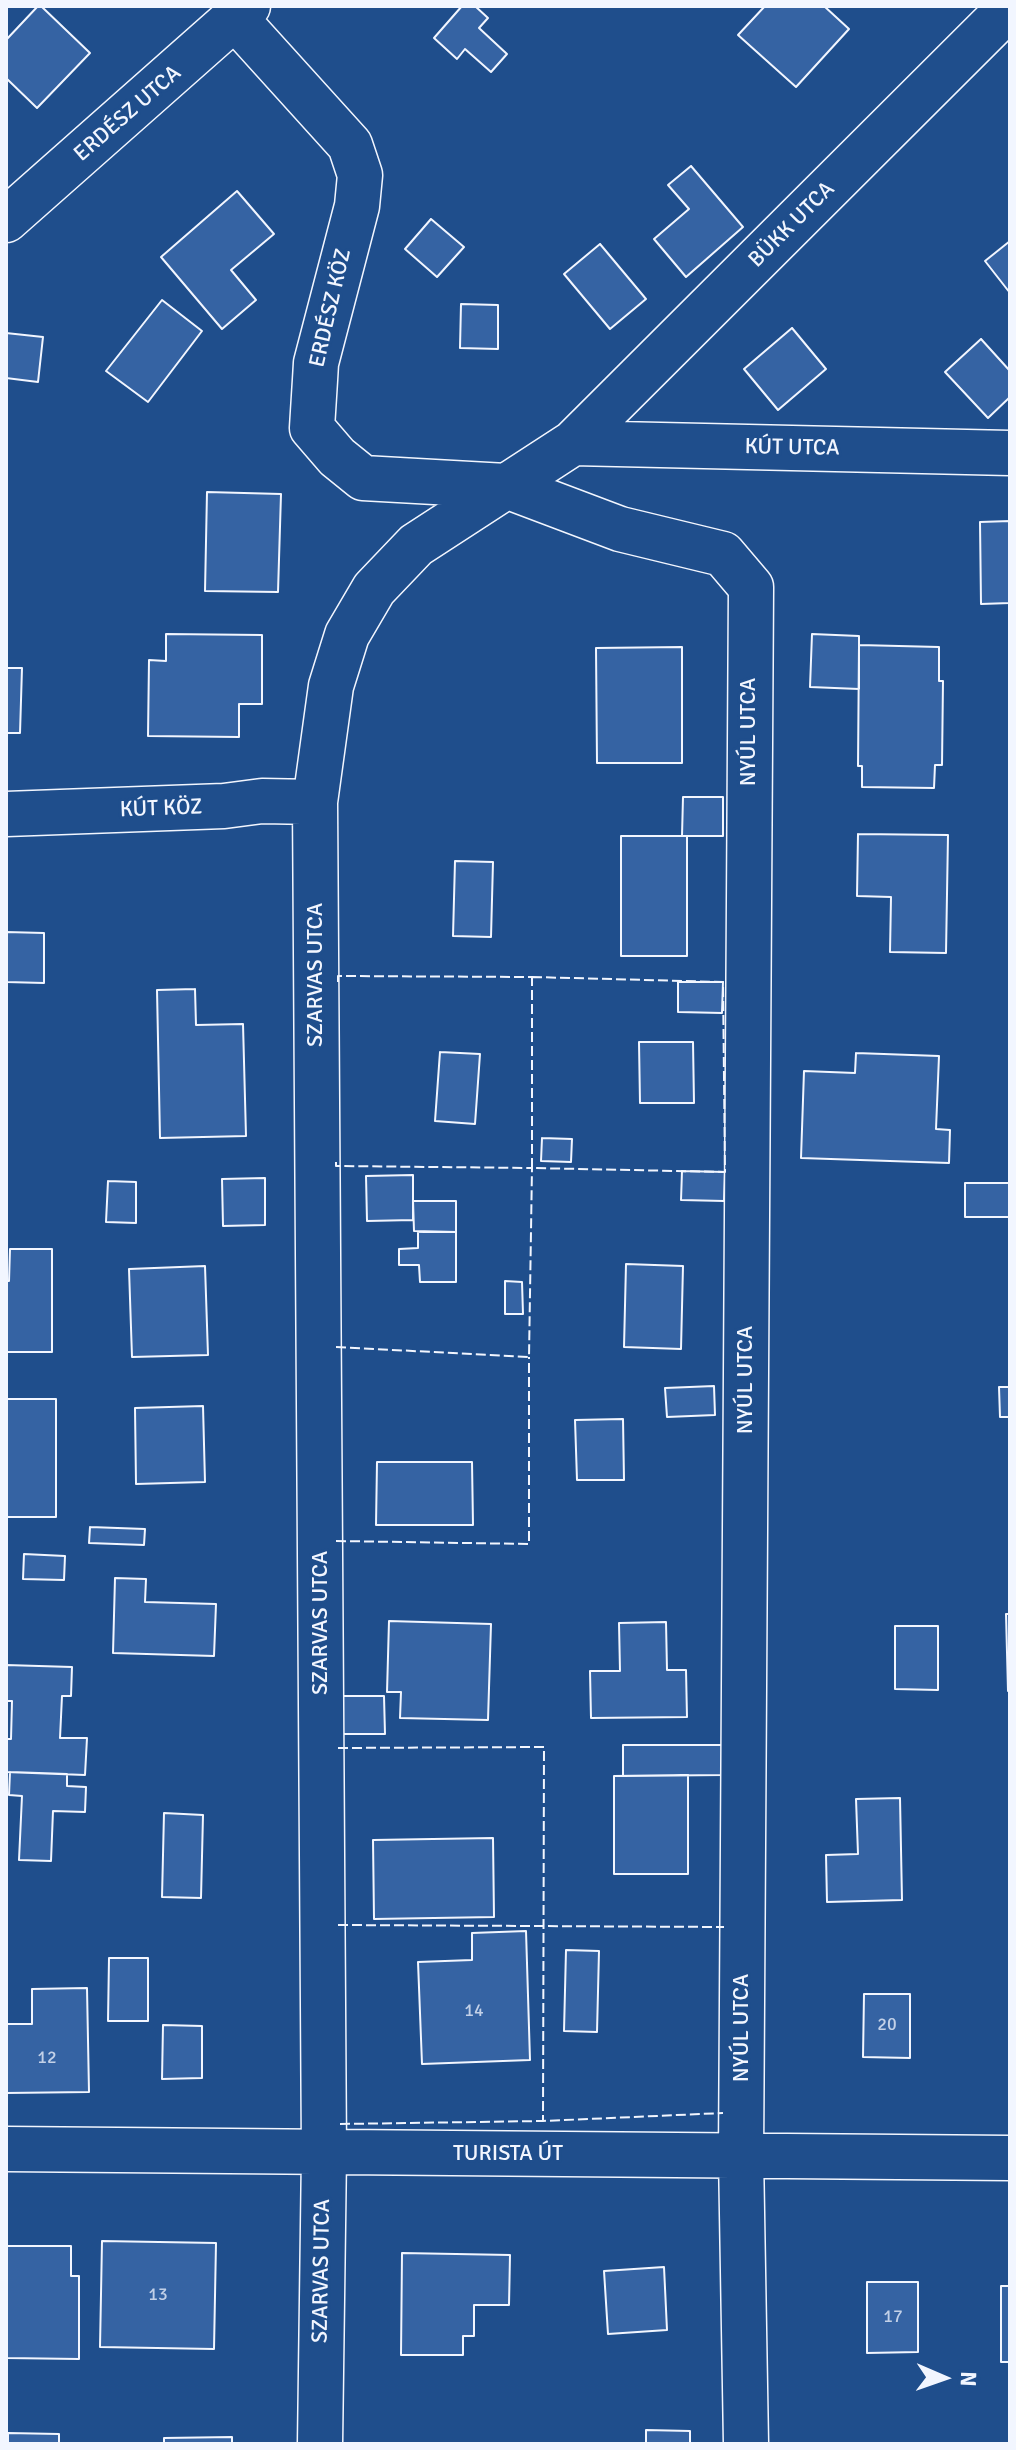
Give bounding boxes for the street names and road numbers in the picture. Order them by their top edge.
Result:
street label: ERDÉSZ UTCA [69,60,187,168]
street label: BÜKK UTCA [744,177,840,273]
street label: ERDÉSZ KÖZ [305,246,357,370]
street label: KÚT UTCA [744,434,840,462]
street label: NYÚL UTCA [736,678,762,786]
street label: KÚT KÖZ [119,794,203,824]
street label: SZARVAS UTCA [303,903,329,1047]
street label: NYÚL UTCA [733,1326,759,1434]
street label: SZARVAS UTCA [308,1551,334,1695]
street label: NYÚL UTCA [729,1974,755,2082]
street label: TURISTA ÚT [453,2141,563,2167]
street label: SZARVAS UTCA [308,2199,336,2343]

